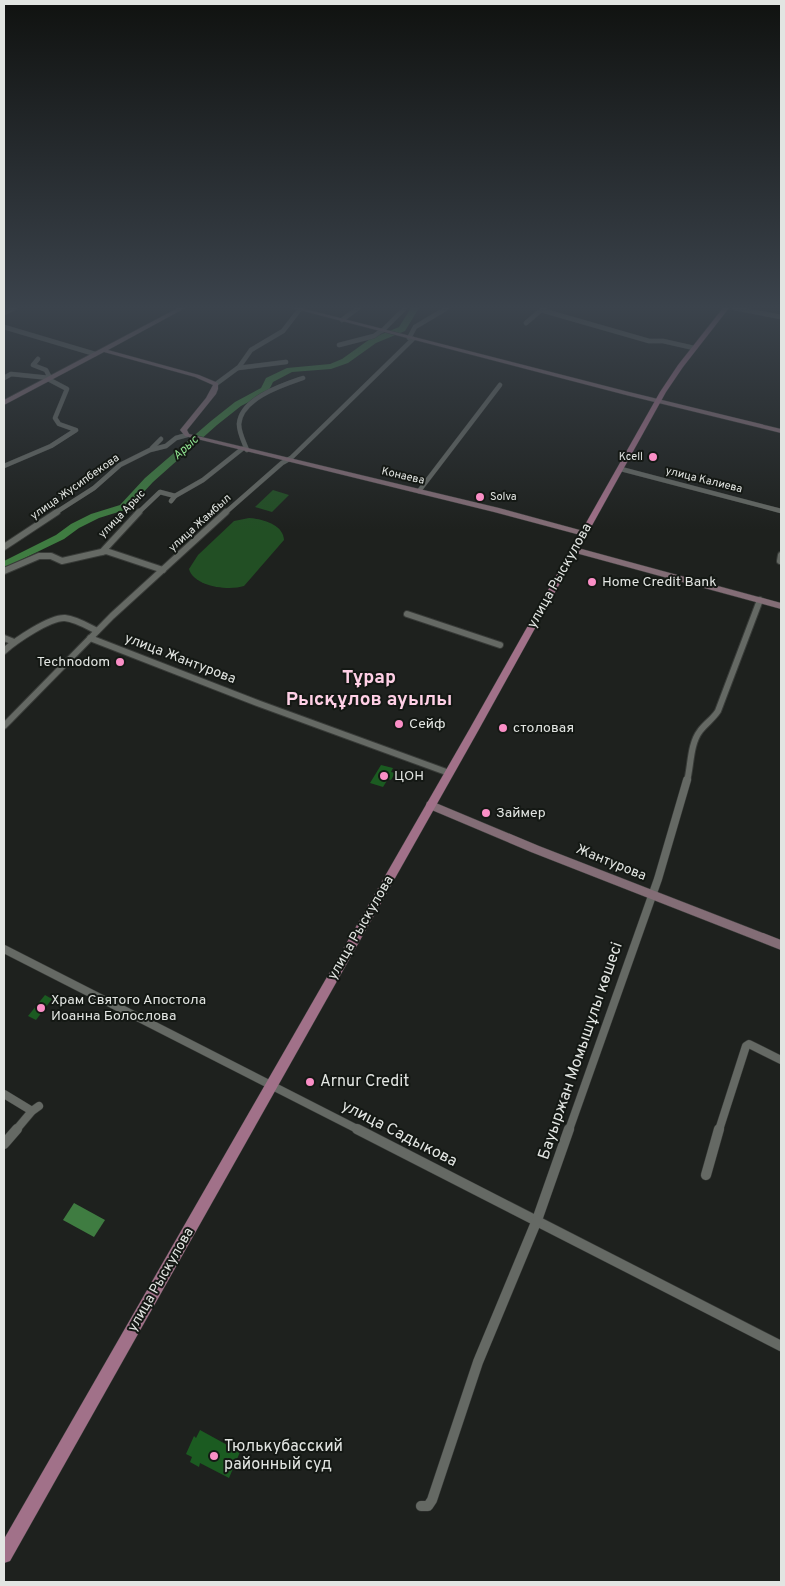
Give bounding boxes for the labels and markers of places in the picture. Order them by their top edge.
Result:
place label: Kcell [619,450,643,464]
marker: Kcell [647,451,659,463]
place label: Solva [490,490,517,504]
marker: Solva [474,491,486,503]
place label: Home Credit Bank [602,574,717,591]
marker: Home Credit Bank [586,576,598,588]
place label: Technodom [37,654,110,671]
marker: Technodom [114,656,126,668]
place label: Сейф [409,716,446,733]
marker: Сейф [393,718,405,730]
place label: столовая [513,720,574,737]
marker: столовая [497,722,509,734]
place label: ЦОН [394,768,424,785]
marker: ЦОН [378,770,390,782]
place label: Займер [496,805,546,822]
marker: Займер [480,807,492,819]
place label: Храм Святого Апостола Иоанна Болослова [51,992,206,1025]
marker: Храм Святого Апостола Иоанна Болослова [35,1002,47,1014]
place label: Arnur Credit [320,1072,409,1092]
marker: Arnur Credit [304,1076,316,1088]
place label: Тюлькубасский районный суд [224,1437,343,1475]
marker: Тюлькубасский районный суд [208,1450,220,1462]

